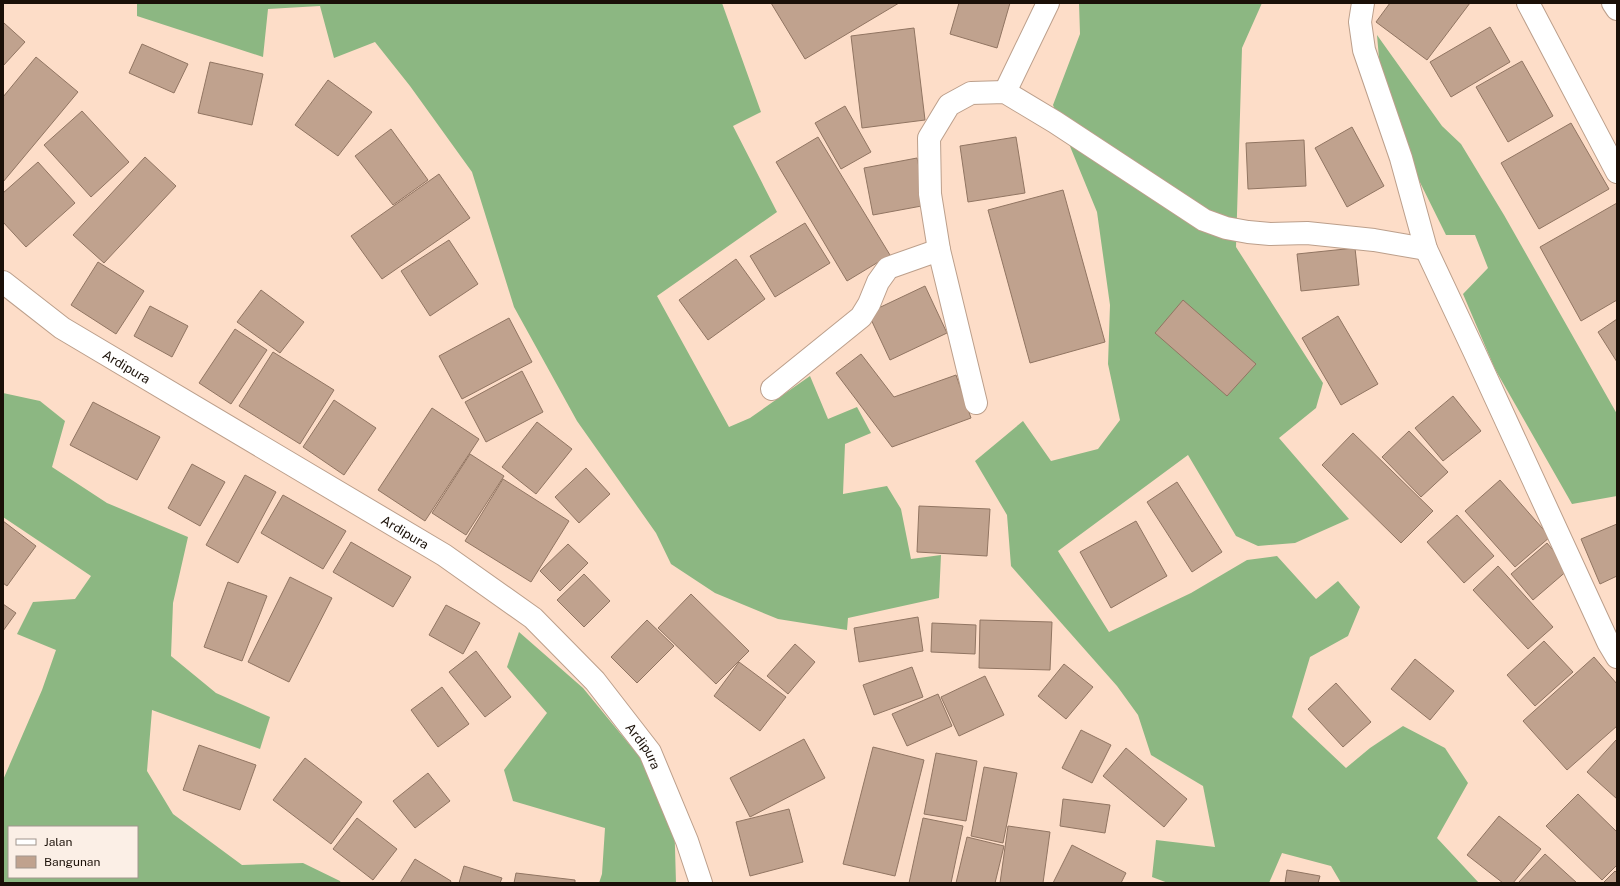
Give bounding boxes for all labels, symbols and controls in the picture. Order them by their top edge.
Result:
street label: Ardipura [100,346,153,386]
street label: Ardipura [379,512,432,552]
street label: Ardipura [623,720,664,771]
legend [8,826,138,878]
text: Jalan [44,835,73,849]
text: Bangunan [44,855,100,869]

